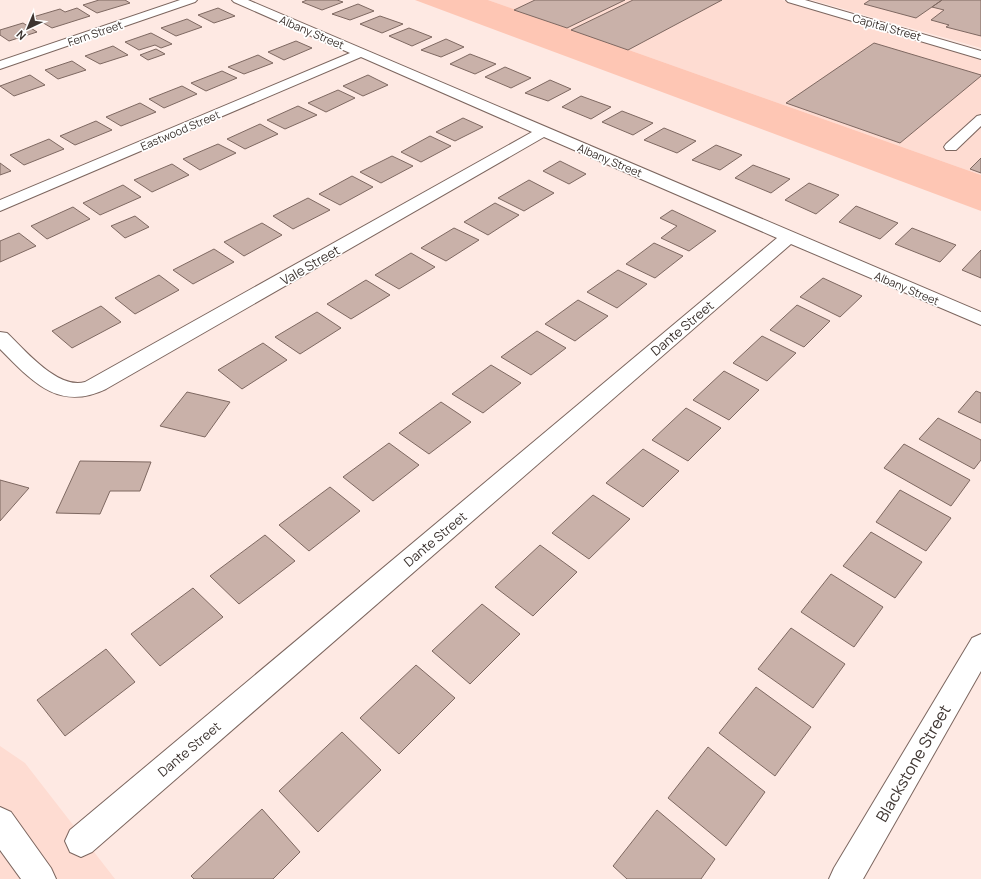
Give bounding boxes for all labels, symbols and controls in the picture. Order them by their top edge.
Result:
north arrow [8,8,48,48]
street label: Capital Street [851,10,923,44]
street label: Albany Street [277,12,347,52]
street label: Fern Street [66,17,124,49]
text: N [13,27,29,44]
street label: Eastwood Street [138,107,222,153]
street label: Albany Street [575,140,645,180]
street label: Vale Street [277,241,343,289]
street label: Albany Street [872,268,942,308]
street label: Dante Street [647,296,717,360]
street label: Dante Street [400,507,470,571]
street label: Blackstone Street [870,700,956,826]
street label: Dante Street [154,717,224,781]

